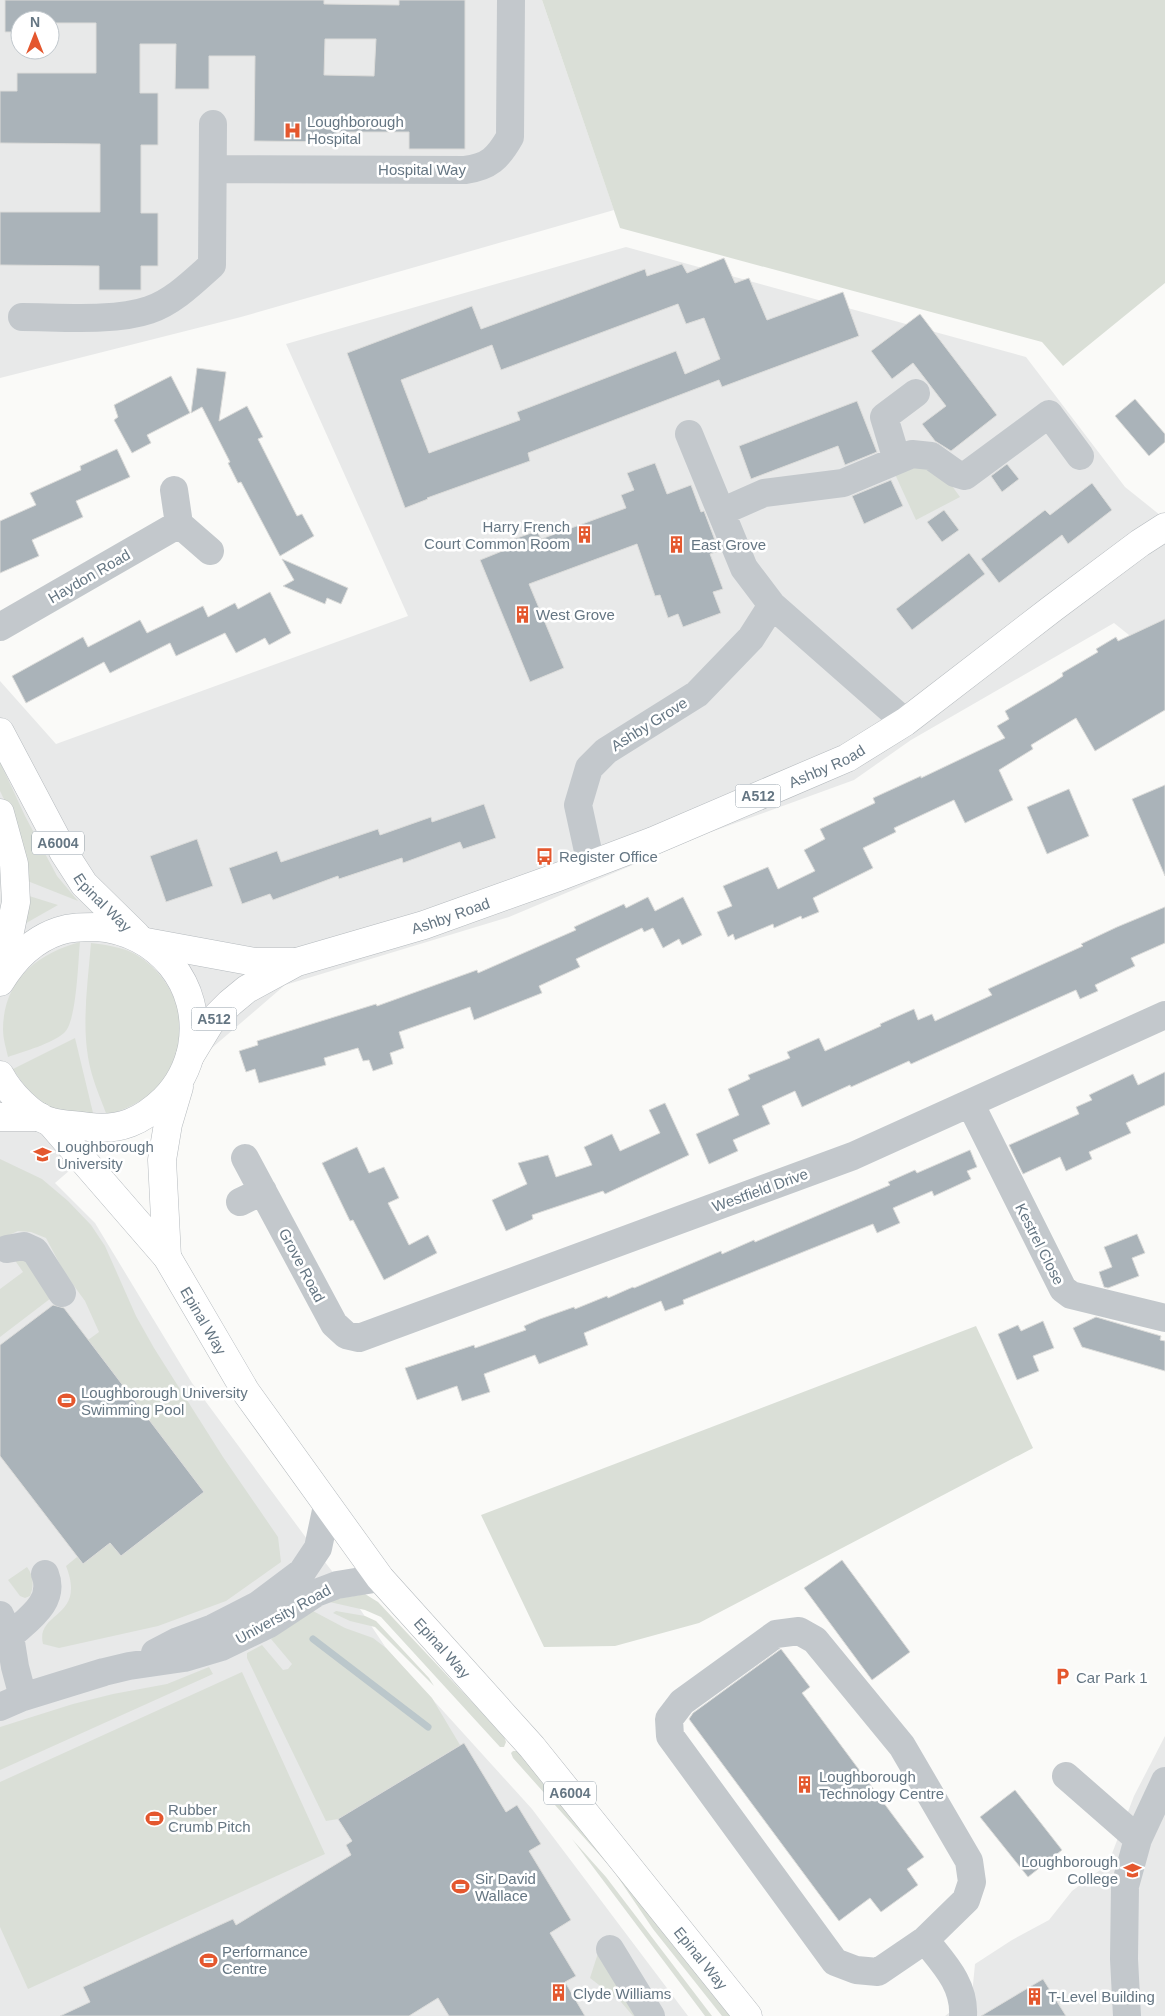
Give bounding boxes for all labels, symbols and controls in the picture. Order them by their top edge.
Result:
north arrow [10,10,60,60]
text: N [30,14,40,30]
place label: Loughborough Hospital [307,113,404,147]
hospital icon: Loughborough Hospital [283,120,303,140]
street label: Hospital Way [378,161,466,178]
place label: Harry French Court Common Room [424,518,570,552]
building icon: Harry French Court Common Room [574,525,594,545]
building icon: East Grove [667,534,687,554]
place label: East Grove [691,536,766,553]
street label: Haydon Road [45,546,133,606]
building icon: West Grove [512,604,532,624]
place label: West Grove [536,606,615,623]
street label: Ashby Grove [608,694,690,754]
street label: Ashby Road [786,741,868,791]
road number: A512 [736,784,780,808]
road number: A6004 [32,831,84,854]
bus stop icon: Register Office [535,846,555,866]
place label: Register Office [559,848,658,865]
street label: Epinal Way [71,870,136,935]
street label: Ashby Road [409,894,492,937]
road number: A512 [192,1008,236,1030]
place label: Loughborough University [57,1138,154,1172]
school or university icon: Loughborough University [33,1145,53,1165]
street label: Westfield Drive [710,1165,810,1215]
street label: Kestrel Close [1012,1200,1068,1288]
street label: Grove Road [276,1225,328,1305]
street label: Epinal Way [178,1283,231,1358]
place label: Loughborough University Swimming Pool [81,1384,248,1418]
sports icon: Loughborough University Swimming Pool [57,1391,77,1411]
street label: University Road [233,1581,333,1647]
street label: Epinal Way [411,1614,475,1682]
parking icon: Car Park 1 [1052,1667,1072,1687]
place label: Car Park 1 [1076,1669,1148,1686]
place label: Loughborough Technology Centre [819,1768,944,1802]
building icon: Loughborough Technology Centre [795,1775,815,1795]
road number: A6004 [544,1782,596,1805]
place label: Rubber Crumb Pitch [168,1801,251,1835]
sports icon: Rubber Crumb Pitch [144,1808,164,1828]
place label: Loughborough College [1021,1853,1118,1887]
school or university icon: Loughborough College [1122,1860,1142,1880]
place label: Sir David Wallace [475,1870,536,1904]
sports icon: Sir David Wallace [451,1877,471,1897]
street label: Epinal Way [671,1923,732,1993]
place label: Performance Centre [222,1943,308,1977]
sports icon: Performance Centre [198,1950,218,1970]
building icon: Clyde Williams [549,1983,569,2003]
place label: Clyde Williams [573,1985,671,2002]
building icon: T-Level Building [1024,1986,1044,2006]
place label: T-Level Building [1048,1988,1155,2005]

